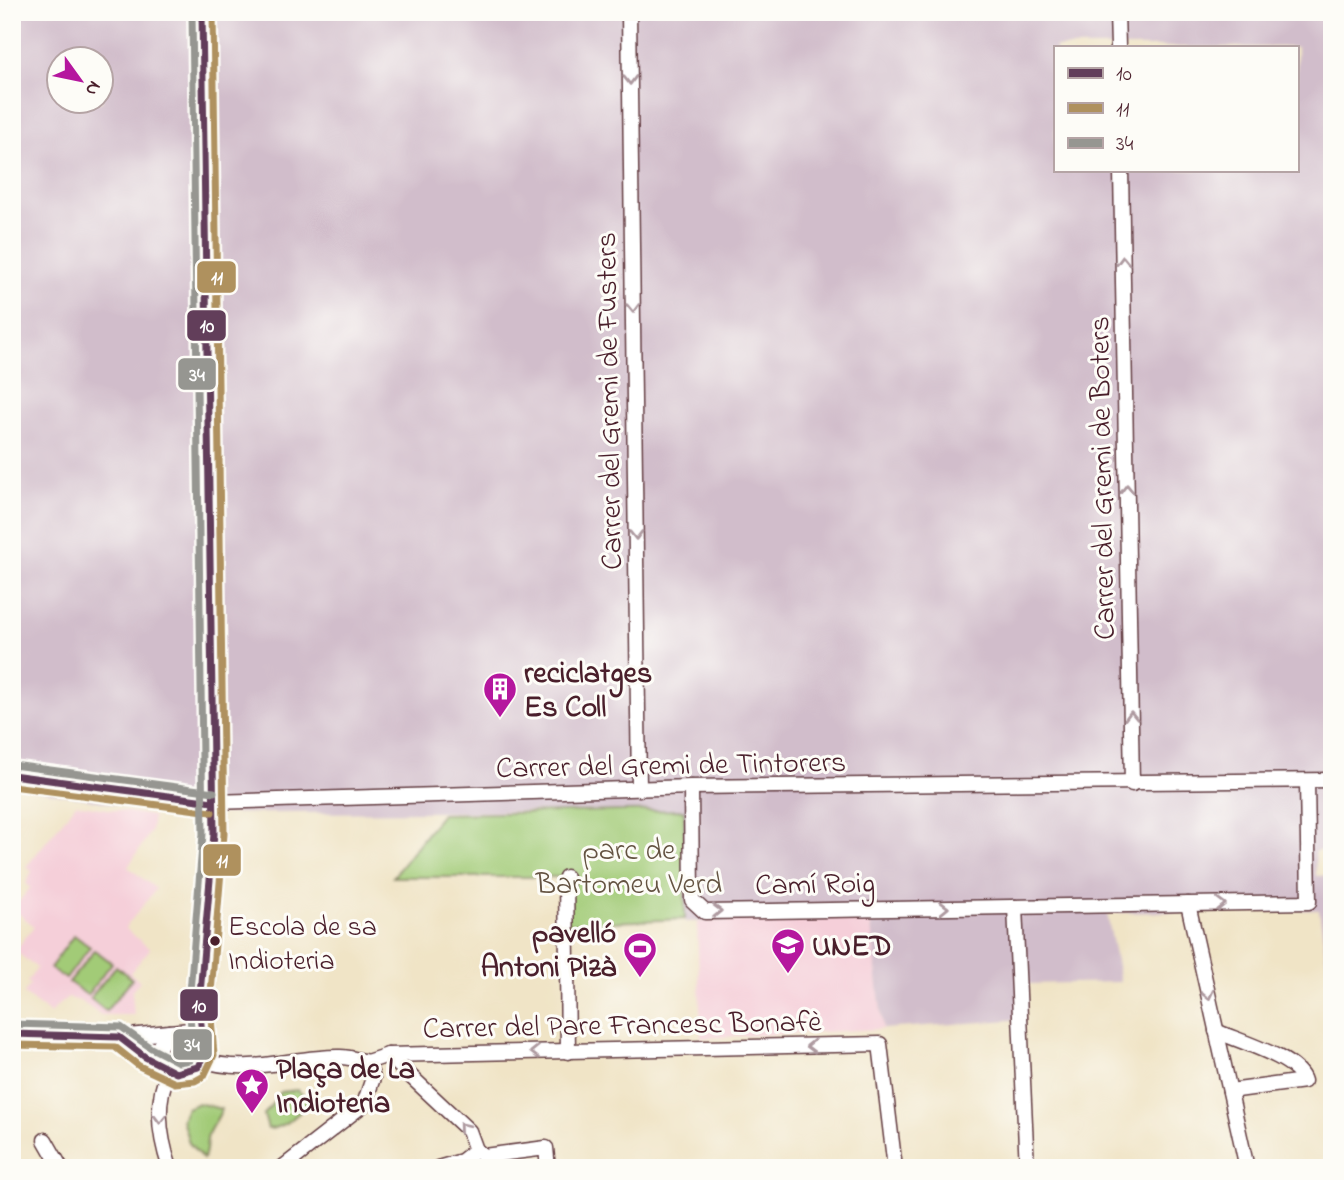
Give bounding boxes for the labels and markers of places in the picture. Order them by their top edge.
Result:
place label: reciclatges Es Coll [524,653,652,731]
building icon: reciclatges Es Coll [481,670,519,719]
place label: Escola de sa Indioteria [228,908,377,983]
place label: pavelló Antoni Pizà [481,913,617,991]
school or university icon: UNED [769,926,807,975]
place label: UNED [812,926,891,970]
sports icon: pavelló Antoni Pizà [621,930,659,979]
marker: Escola de sa Indioteria [208,934,222,948]
place label: Plaça de La Indioteria [276,1049,415,1127]
place icon: Plaça de La Indioteria [233,1066,271,1115]

